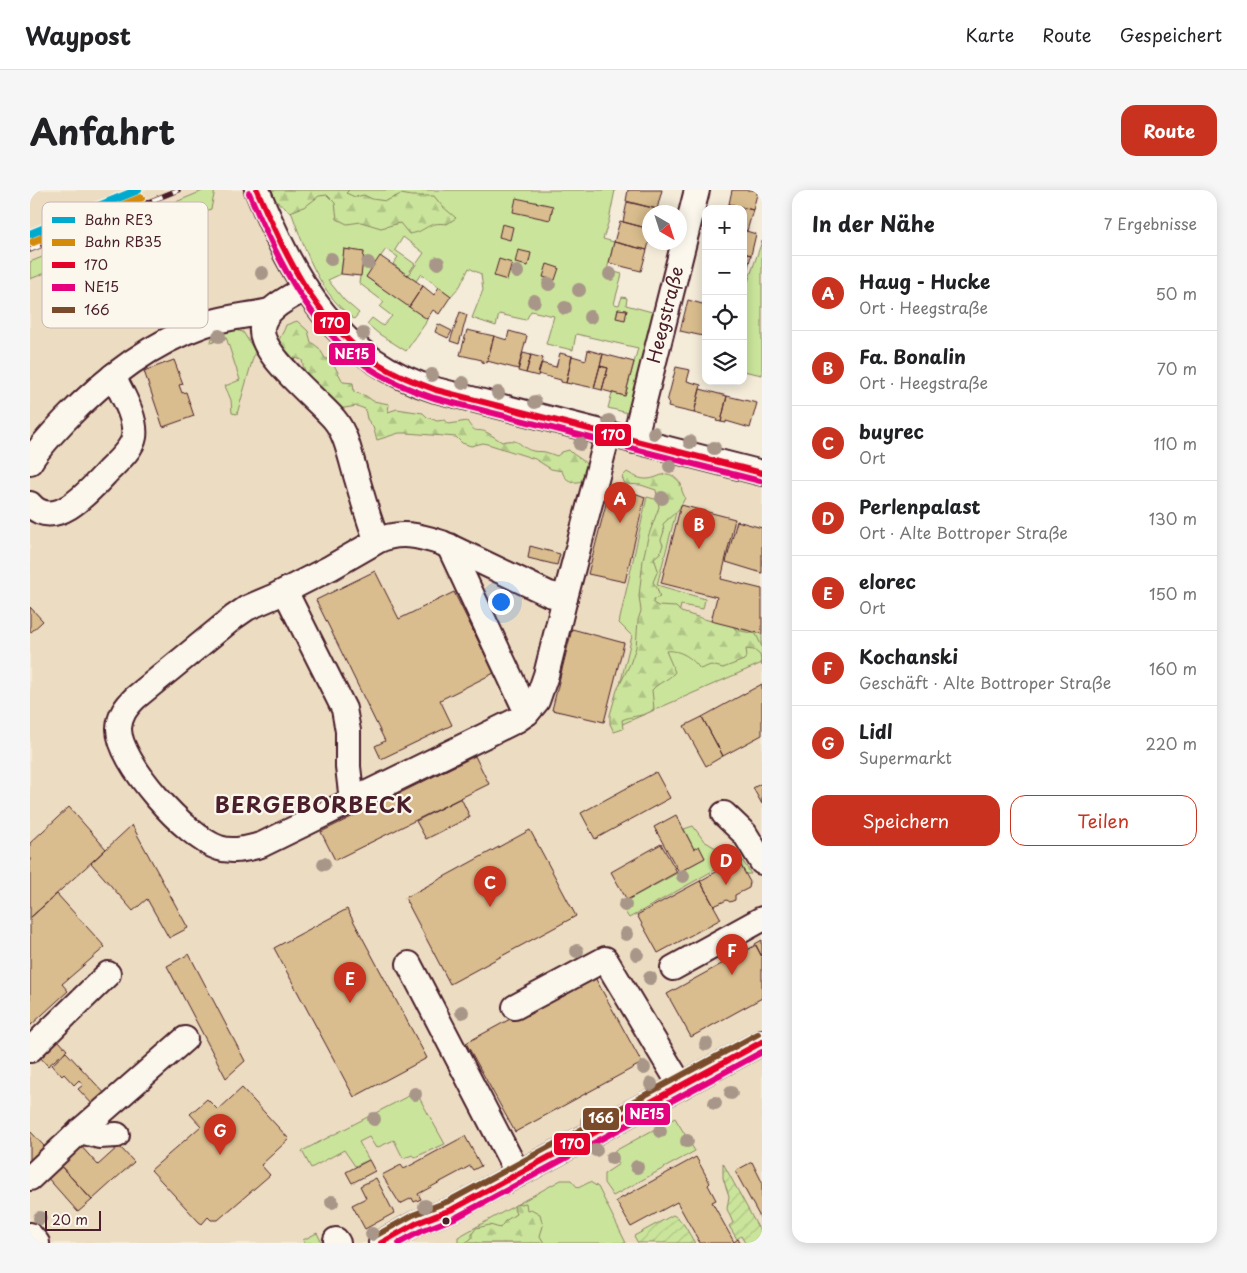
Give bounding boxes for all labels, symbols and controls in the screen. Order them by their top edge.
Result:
text: Waypost [25,17,131,53]
text: Karte [966,21,1014,48]
text: Route [1042,21,1092,48]
text: Gespeichert [1120,21,1222,48]
text: Anfahrt [30,104,175,157]
button: Route [1121,105,1217,156]
legend [42,202,208,328]
north arrow [642,205,687,250]
map controls [702,205,747,385]
button: + [702,205,747,250]
text: In der Nähe [812,207,934,239]
text: Bahn RE3 [84,209,153,230]
text: 7 Ergebnisse [1104,211,1197,235]
text: Bahn RB35 [84,231,162,252]
button: − [702,250,747,295]
text: 170 [84,254,108,275]
street label: Heegstraße [639,263,689,366]
text: Haug - Hucke [859,267,990,295]
text: NE15 [84,276,119,297]
text: A [822,281,834,305]
text: 50 m [1156,281,1197,305]
button: locate [702,295,747,340]
text: Ort · Heegstraße [859,295,988,319]
text: 166 [84,299,110,320]
line badge: 170 [313,311,351,335]
text: 170 [320,312,344,333]
button: layers [702,340,747,385]
line badge: NE15 [328,342,376,366]
text: Fa. Bonalin [859,342,966,370]
text: NE15 [335,343,369,364]
text: B [823,356,833,380]
text: 70 m [1157,356,1197,380]
text: Ort · Heegstraße [859,370,988,394]
text: buyrec [859,417,924,445]
line badge: 170 [594,423,632,447]
text: 170 [601,424,625,445]
text: C [822,431,834,455]
text: 110 m [1154,431,1197,455]
text: Ort [859,445,886,469]
pin: A [604,482,636,523]
text: Perlenpalast [859,492,981,520]
text: D [822,506,834,530]
text: 130 m [1149,506,1197,530]
pin: B [683,508,715,549]
text: Ort · Alte Bottroper Straße [859,520,1068,544]
text: elorec [859,567,916,595]
text: E [823,581,833,605]
text: 150 m [1149,581,1197,605]
your location [488,589,514,615]
text: Ort [859,595,886,619]
text: Kochanski [859,642,958,670]
text: F [823,656,833,680]
text: 160 m [1149,656,1197,680]
text: Geschäft · Alte Bottroper Straße [859,670,1111,694]
text: Lidl [859,717,893,745]
text: G [821,731,835,755]
text: 220 m [1146,731,1197,755]
text: Supermarkt [859,745,952,769]
district label: BERGEBORBECK [215,787,413,820]
button: Speichern [812,795,1000,846]
button: Teilen [1010,795,1197,846]
pin: D [710,844,742,885]
pin: C [474,866,506,907]
pin: F [716,934,748,975]
pin: E [334,962,366,1003]
line badge: NE15 [624,1102,671,1126]
text: NE15 [630,1103,664,1124]
line badge: 166 [582,1107,620,1131]
text: 166 [588,1107,614,1128]
pin: G [204,1114,236,1155]
line badge: 170 [553,1132,591,1156]
text: 170 [560,1133,584,1154]
scale bar [45,1208,101,1231]
text: 20 m [52,1209,88,1230]
unlabelled marker [441,1216,451,1226]

